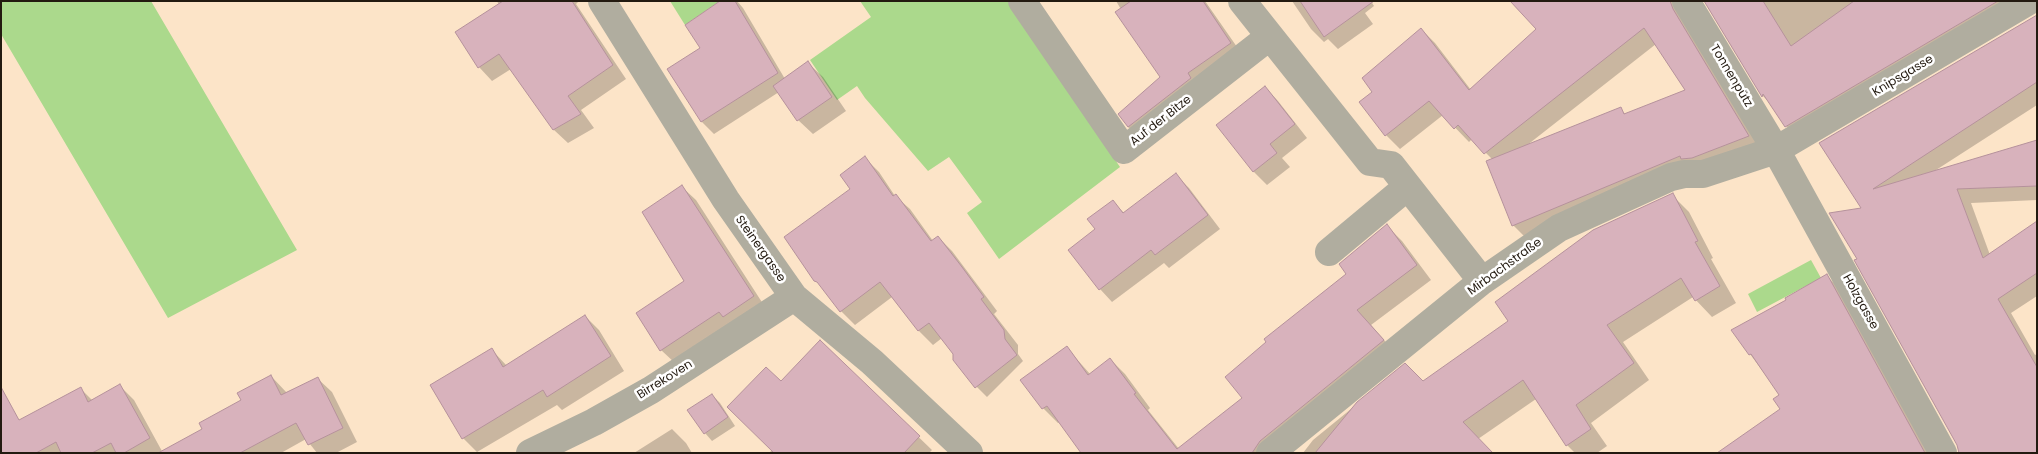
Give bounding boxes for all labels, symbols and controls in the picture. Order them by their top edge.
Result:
street label: Tonnenpütz [1707,42,1755,110]
street label: Knipsgasse [1870,52,1936,100]
street label: Auf der Bitze [1128,93,1194,149]
street label: Steinergasse [732,213,788,285]
street label: Mirbachstraße [1465,235,1545,299]
street label: Holzgasse [1839,272,1881,332]
street label: Birrekoven [635,357,695,403]

